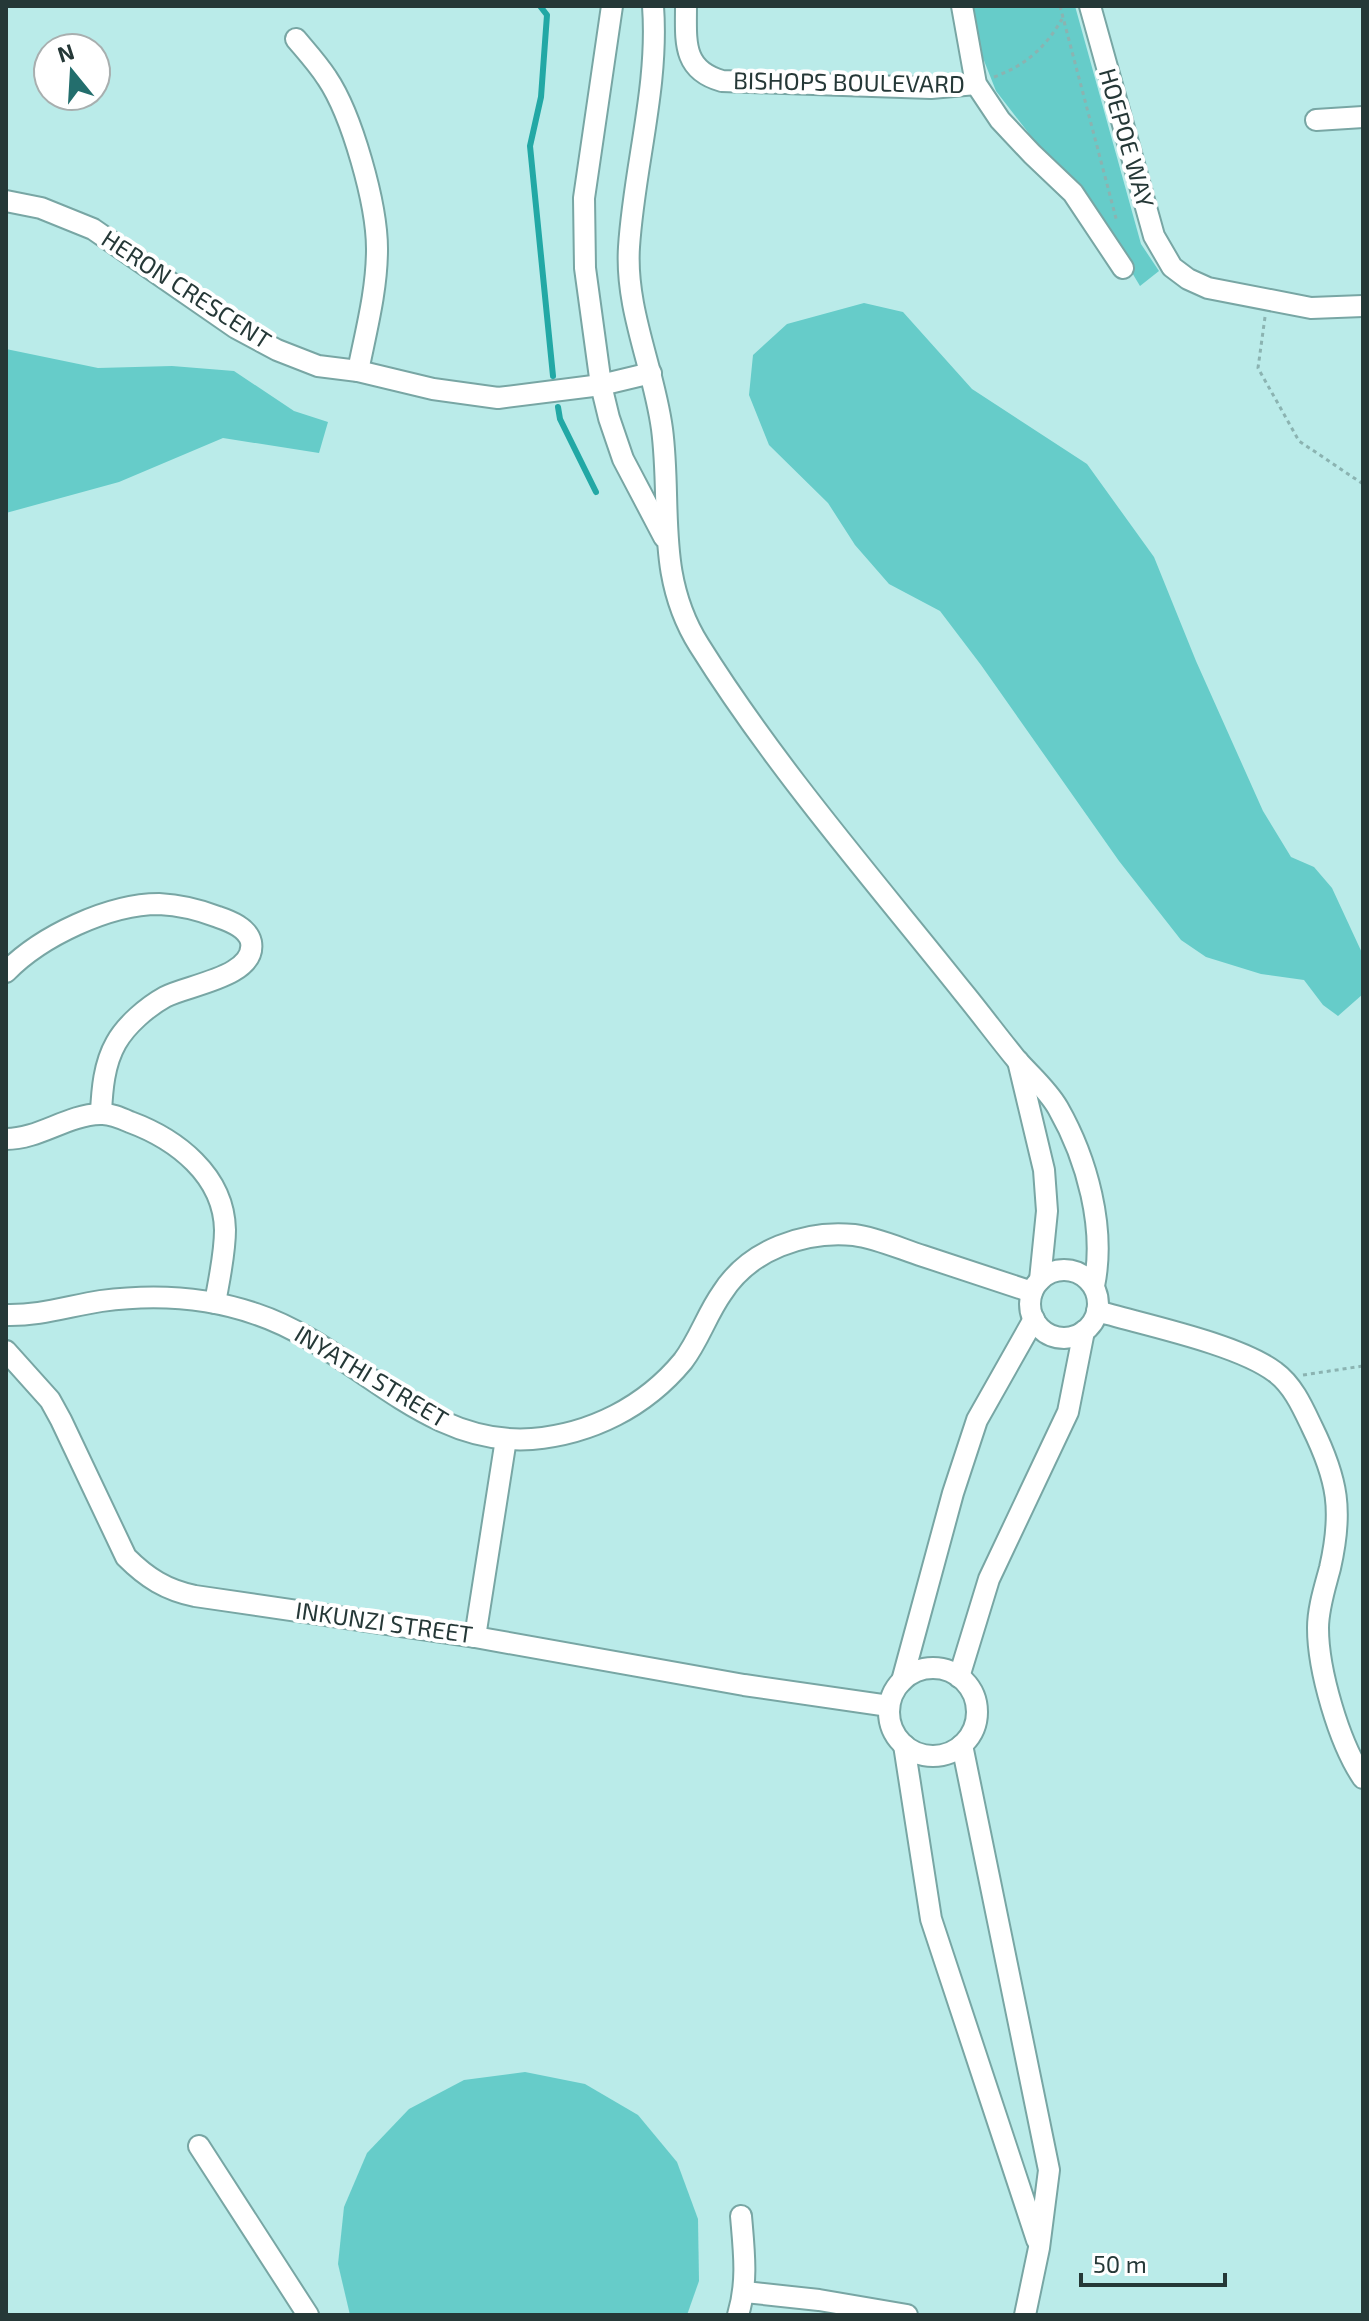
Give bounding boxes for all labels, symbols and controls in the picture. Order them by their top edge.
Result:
north arrow [32,32,112,112]
text: N [54,37,77,67]
street label: BISHOPS BOULEVARD [733,65,965,98]
street label: HOEPOE WAY [1094,65,1161,211]
street label: HERON CRESCENT [97,223,277,354]
street label: INYATHI STREET [290,1319,454,1433]
street label: INKUNZI STREET [294,1595,475,1648]
scale bar [1081,2237,1225,2287]
text: 50 m [1093,2249,1147,2278]

